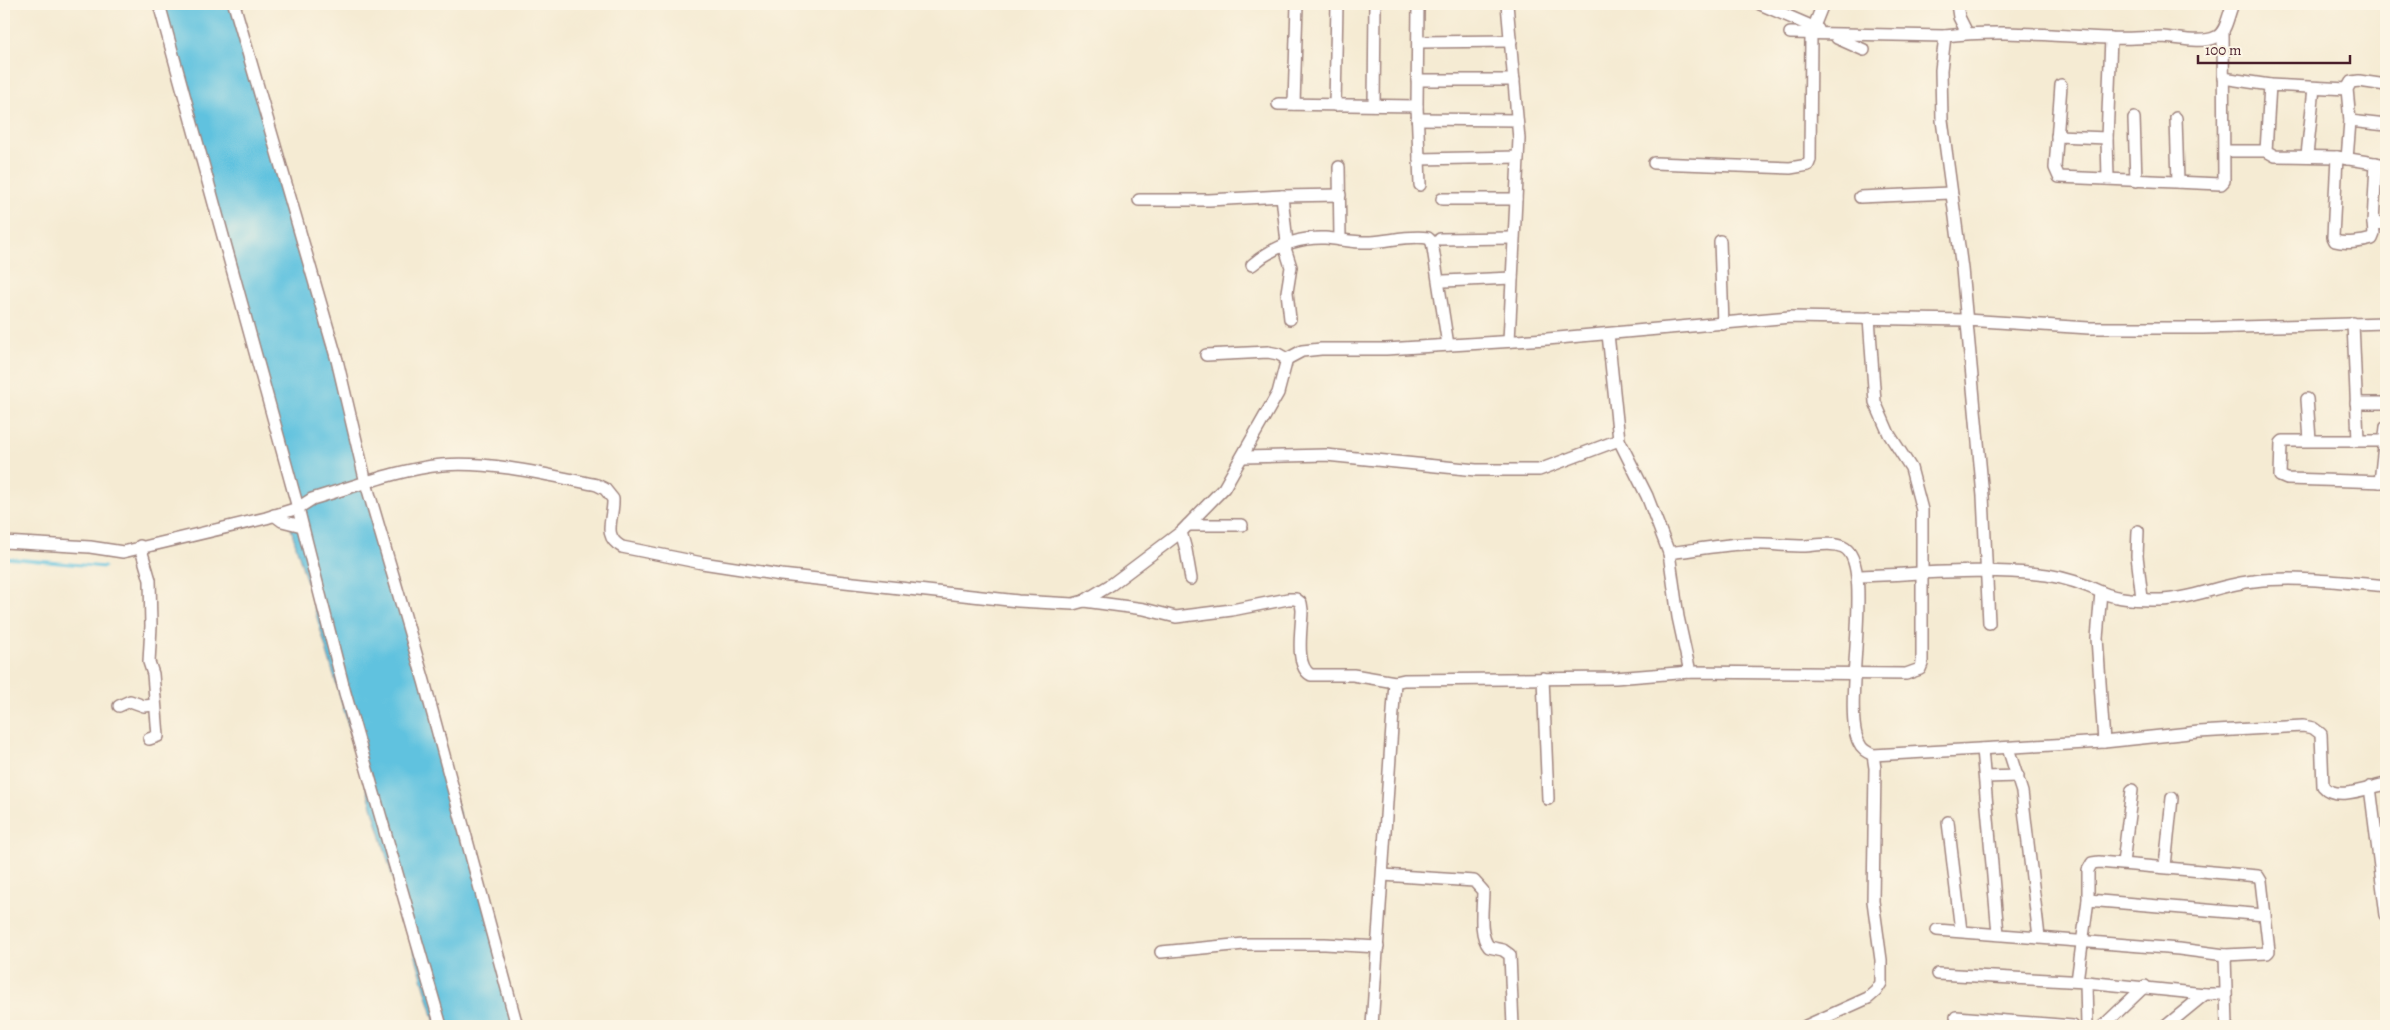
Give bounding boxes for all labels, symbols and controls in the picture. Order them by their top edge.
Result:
scale bar [2198,32,2350,64]
text: 100 m [2205,40,2242,60]

